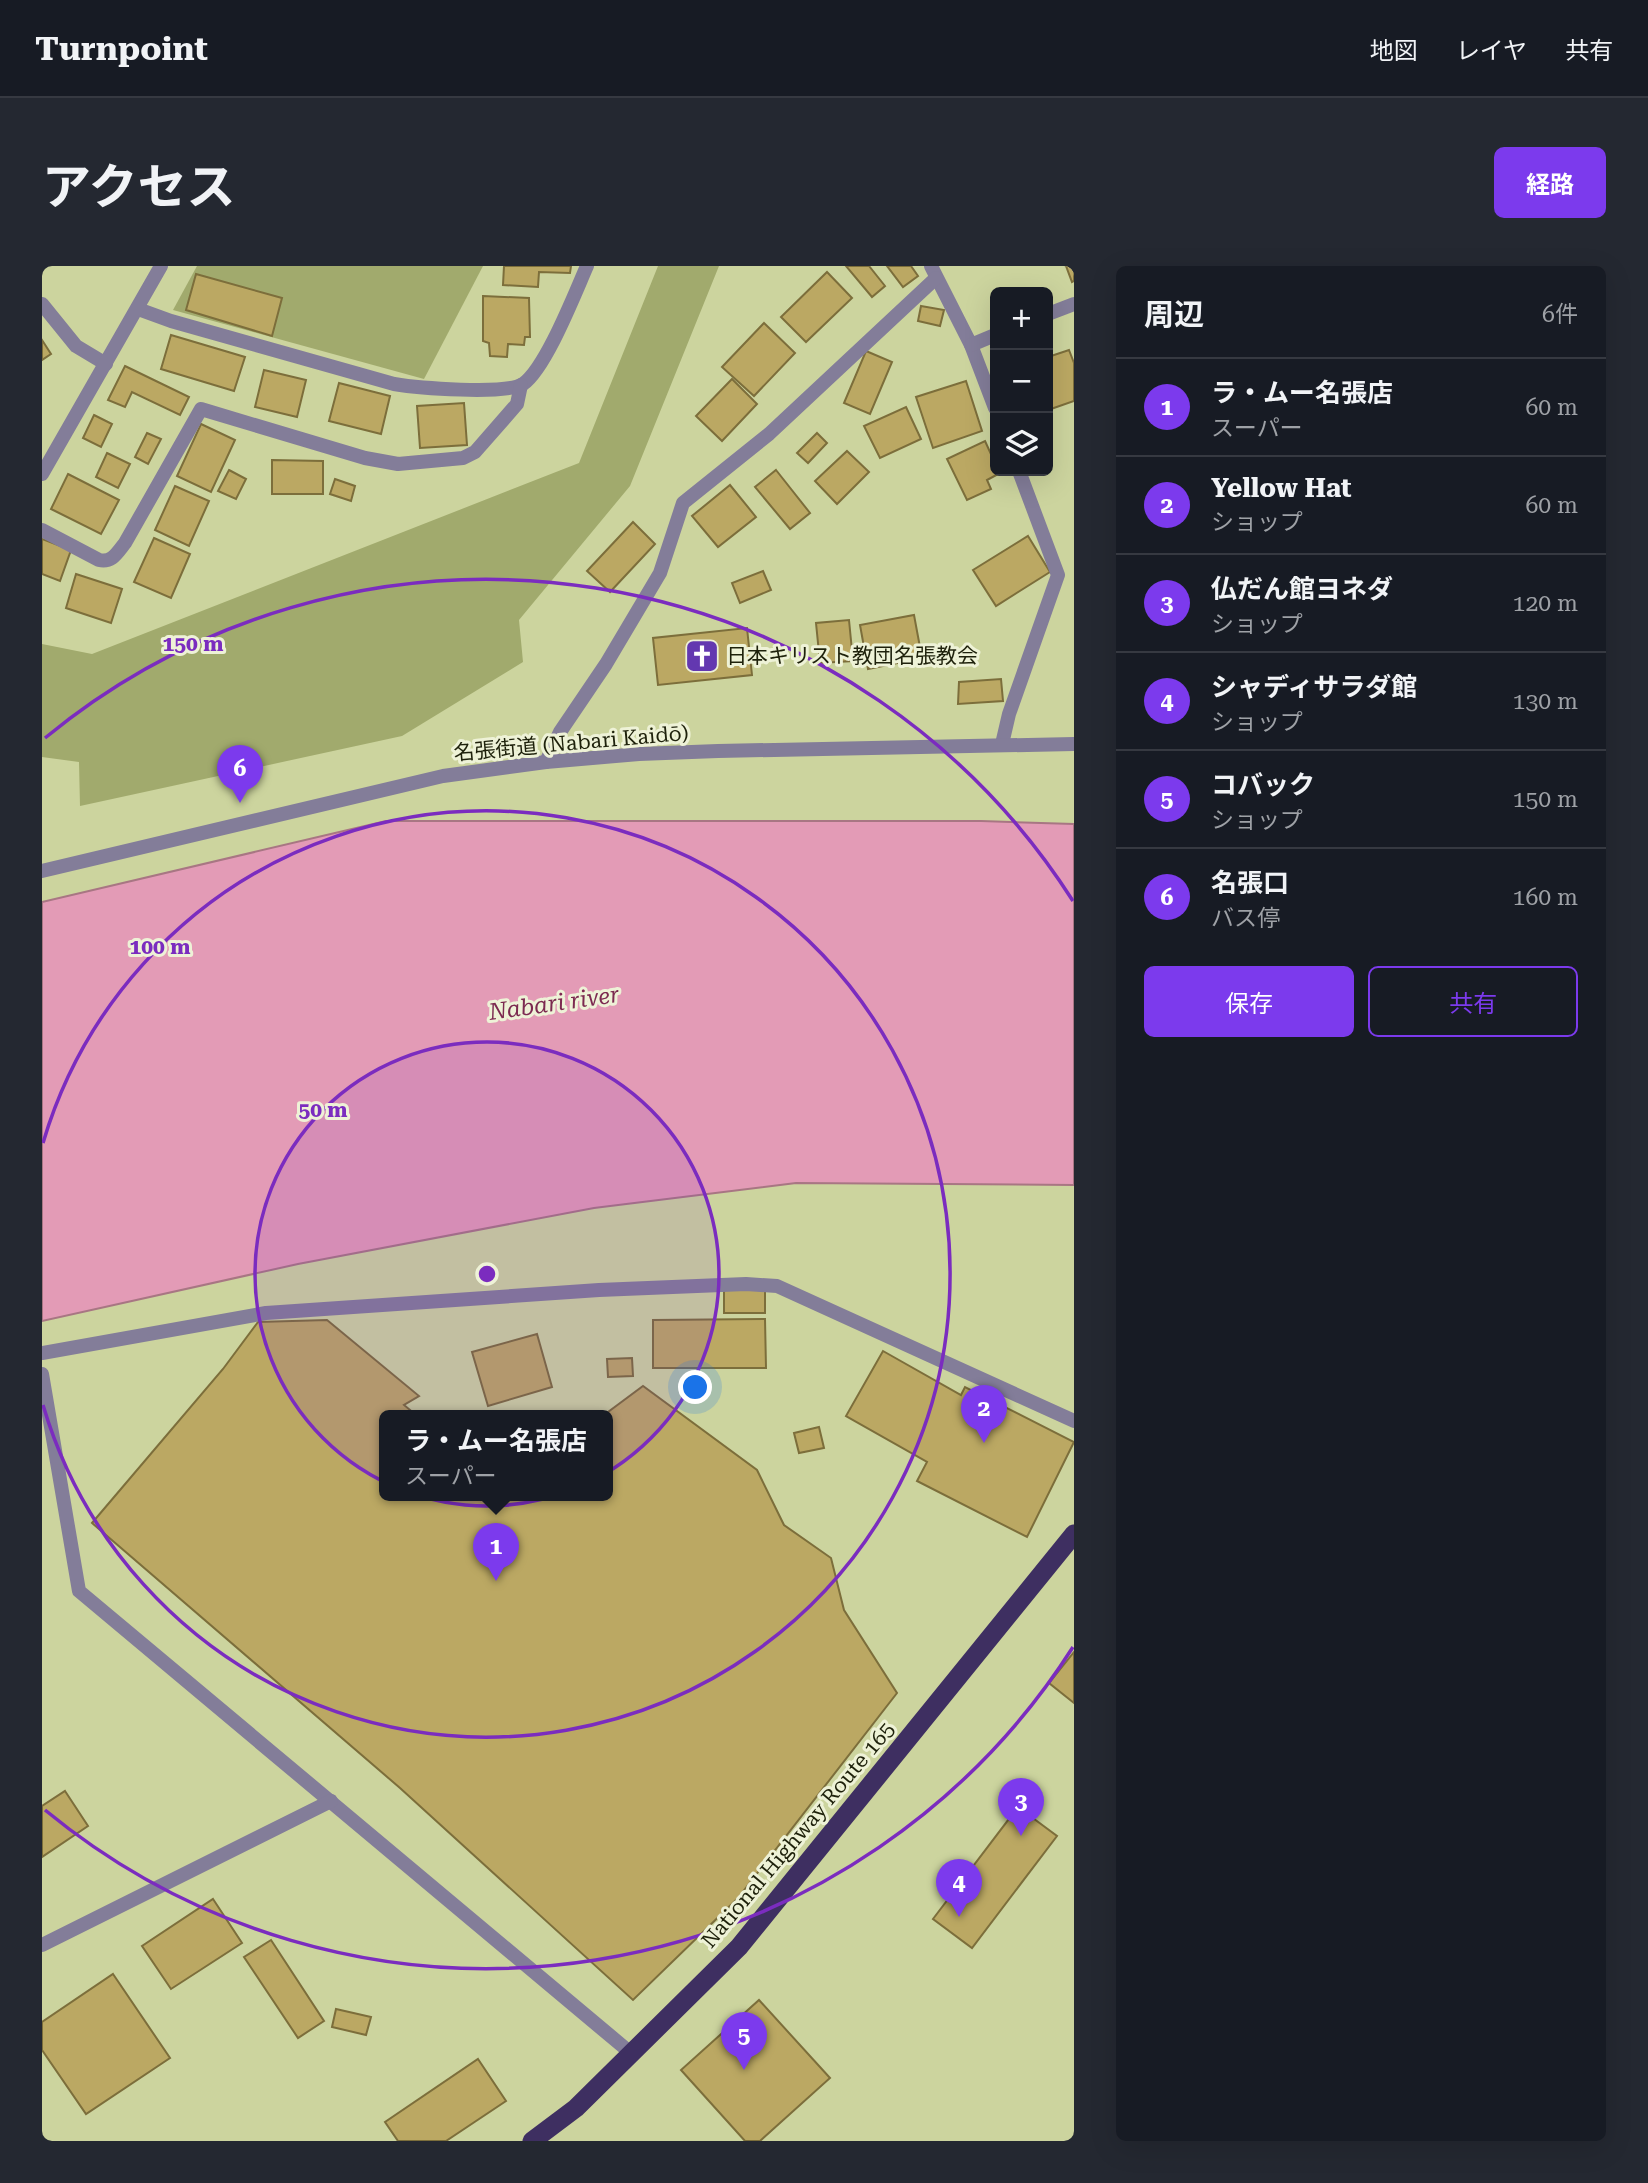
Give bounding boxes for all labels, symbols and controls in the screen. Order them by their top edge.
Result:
text: Turnpoint [35,29,208,68]
text: 地図 [1370,37,1418,65]
text: レイヤ [1456,37,1527,65]
text: 共有 [1565,37,1613,65]
button: 経路 [1494,147,1606,218]
text: アクセス [42,159,236,216]
map controls [990,287,1053,476]
button: + [990,287,1053,350]
text: 周辺 [1144,297,1204,332]
text: 6件 [1542,301,1578,328]
button: − [990,350,1053,413]
text: ラ・ムー名張店 [1211,378,1393,408]
text: 1 [1161,394,1173,421]
text: 60 m [1525,394,1578,421]
button: layers [990,413,1053,476]
text: スーパー [1211,415,1303,442]
text: Yellow Hat [1211,473,1352,503]
text: 2 [1161,492,1173,519]
text: 60 m [1525,492,1578,519]
text: ショップ [1211,509,1303,536]
text: 仏だん館ヨネダ [1211,574,1393,604]
text: 3 [1161,590,1173,617]
text: 120 m [1513,590,1578,617]
text: ショップ [1211,611,1303,638]
text: 150 m [163,632,223,656]
church icon: 日本キリスト教団名張教会 [683,637,721,675]
place label: 日本キリスト教団名張教会 [726,644,978,668]
text: シャディサラダ館 [1211,672,1417,702]
text: 4 [1161,688,1173,715]
text: 130 m [1513,688,1578,715]
text: ショップ [1211,709,1303,736]
street label: 名張街道 (Nabari Kaidō) [453,721,689,765]
pin: 6 [217,745,263,803]
text: コバック [1211,770,1315,800]
text: 5 [1161,786,1173,813]
text: 150 m [1513,786,1578,813]
text: ショップ [1211,807,1303,834]
text: 名張口 [1211,868,1289,898]
text: 6 [1161,884,1173,911]
text: 160 m [1513,884,1578,911]
text: バス停 [1211,905,1280,932]
text: 100 m [130,935,190,959]
button: 保存 [1144,966,1354,1037]
button: 共有 [1368,966,1578,1037]
water label: Nabari river [486,981,622,1026]
text: 50 m [298,1098,348,1122]
centre of rings [475,1262,499,1286]
your location [678,1370,712,1404]
pin: 2 [961,1385,1007,1443]
popup [379,1410,613,1501]
text: ラ・ムー名張店 [405,1426,587,1456]
text: スーパー [405,1463,497,1490]
pin: 1 [473,1523,519,1581]
street label: National Highway Route 165 [697,1717,899,1953]
pin: 3 [998,1778,1044,1836]
pin: 4 [936,1859,982,1917]
pin: 5 [721,2012,767,2070]

